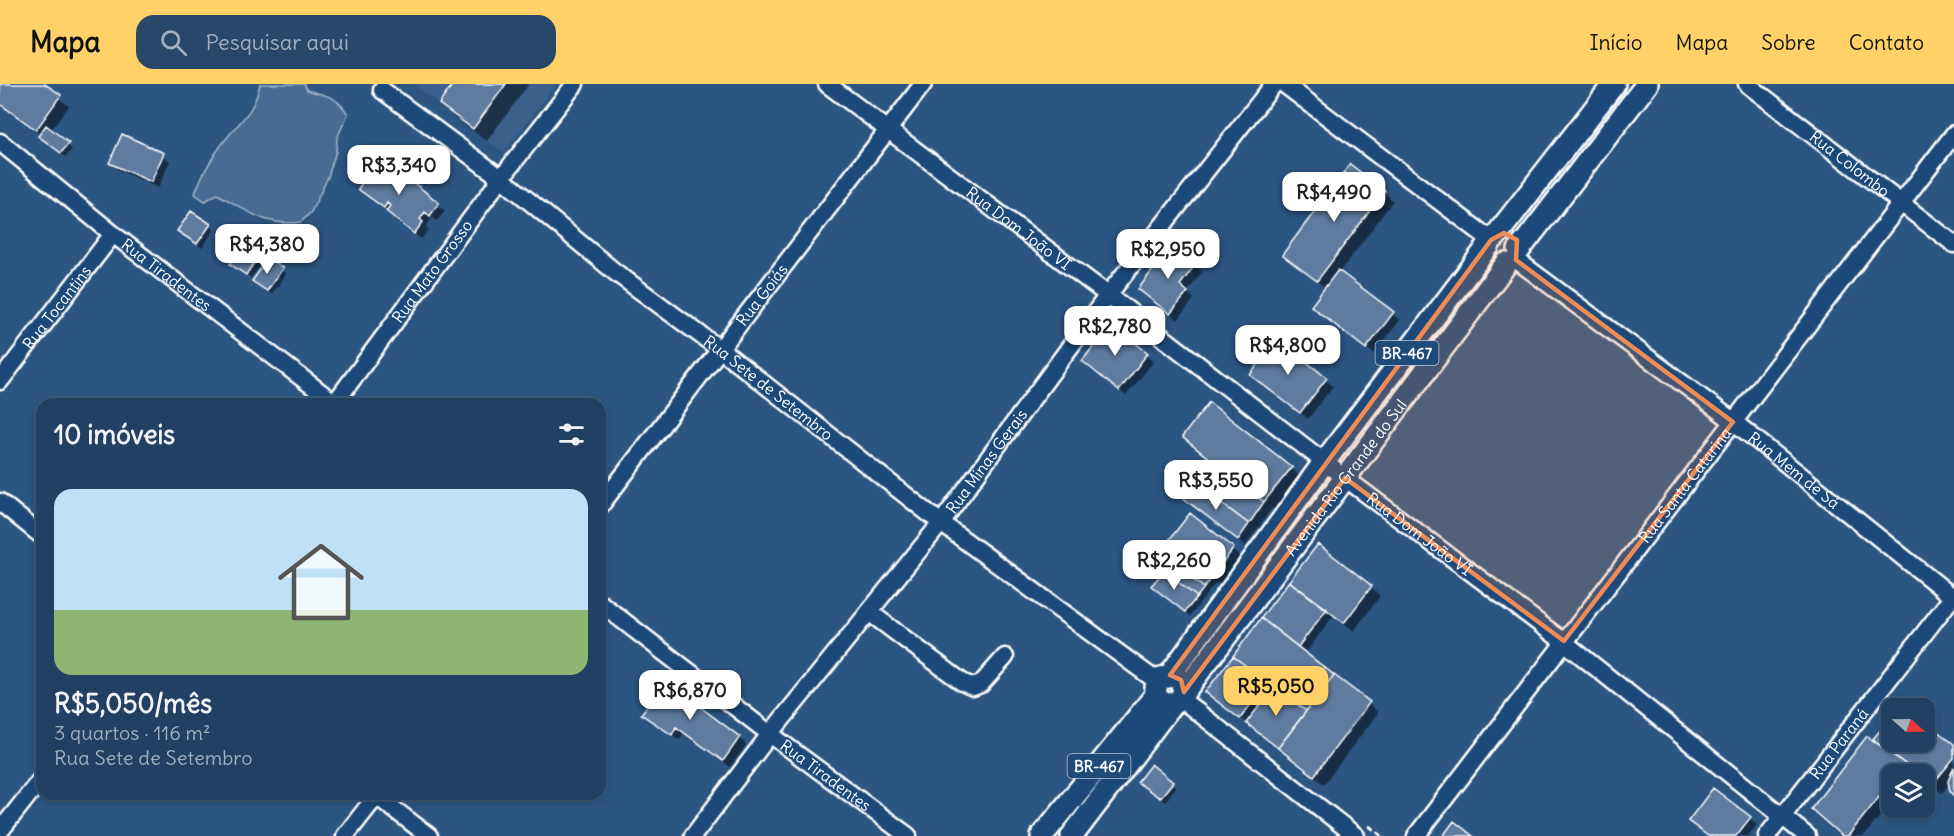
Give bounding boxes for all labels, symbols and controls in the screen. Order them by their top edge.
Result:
search box [136,15,556,69]
text: Mapa [30,24,100,60]
icon: search [157,26,190,59]
text: Pesquisar aqui [205,28,349,56]
text: Início [1589,29,1643,56]
text: Mapa [1676,29,1728,56]
text: Sobre [1761,29,1816,56]
text: Contato [1849,29,1924,56]
street label: Rua Colombo [1806,126,1894,201]
pin: R$3,340 [344,145,454,196]
text: R$3,340 [361,152,437,177]
pin: R$4,490 [1279,172,1389,223]
text: R$4,490 [1296,179,1372,204]
street label: Rua Dom João VI [962,182,1076,274]
street label: Rua Mato Grosso [387,216,477,327]
pin: R$4,380 [212,224,322,275]
pin: R$2,950 [1113,229,1223,280]
text: R$4,380 [229,231,305,256]
street label: Rua Tiradentes [118,234,215,315]
text: R$2,950 [1130,236,1206,261]
street label: Rua Goiás [732,260,792,330]
street label: Rua Tocantins [18,261,95,353]
pin: R$2,780 [1060,306,1170,357]
text: R$2,780 [1078,313,1152,338]
pin: R$4,800 [1233,325,1343,376]
street label: Rua Sete de Setembro [700,331,837,444]
text: R$4,800 [1249,332,1327,357]
road number: BR-467 [1376,341,1438,365]
street label: Avenida Rio Grande do Sul [1280,395,1411,560]
street label: Rua Minas Gerais [941,405,1031,517]
text: 10 imóveis [54,418,175,451]
icon: filters [555,418,588,451]
street label: Rua Santa Catarina [1634,423,1736,547]
street label: Rua Mem de Sá [1744,427,1844,513]
pin: R$3,550 [1161,460,1271,511]
text: R$3,550 [1178,467,1254,492]
street label: Rua Dom João VI [1363,488,1476,580]
icon: home [267,528,375,636]
pin: R$2,260 [1119,540,1229,591]
text: R$2,260 [1137,547,1211,572]
pin: R$5,050 [1221,666,1331,717]
pin: R$6,870 [635,670,745,721]
text: R$5,050 [1237,673,1315,698]
text: R$6,870 [653,677,727,702]
text: R$5,050/mês [54,687,212,720]
north arrow [1881,698,1935,752]
map controls [1881,698,1935,818]
street label: Rua Paraná [1805,704,1873,783]
text: 3 quartos · 116 m² [54,720,211,745]
street label: Rua Tiradentes [776,735,875,815]
text: Rua Sete de Setembro [54,745,253,770]
road number: BR-467 [1068,754,1130,778]
button: layers [1881,764,1935,818]

